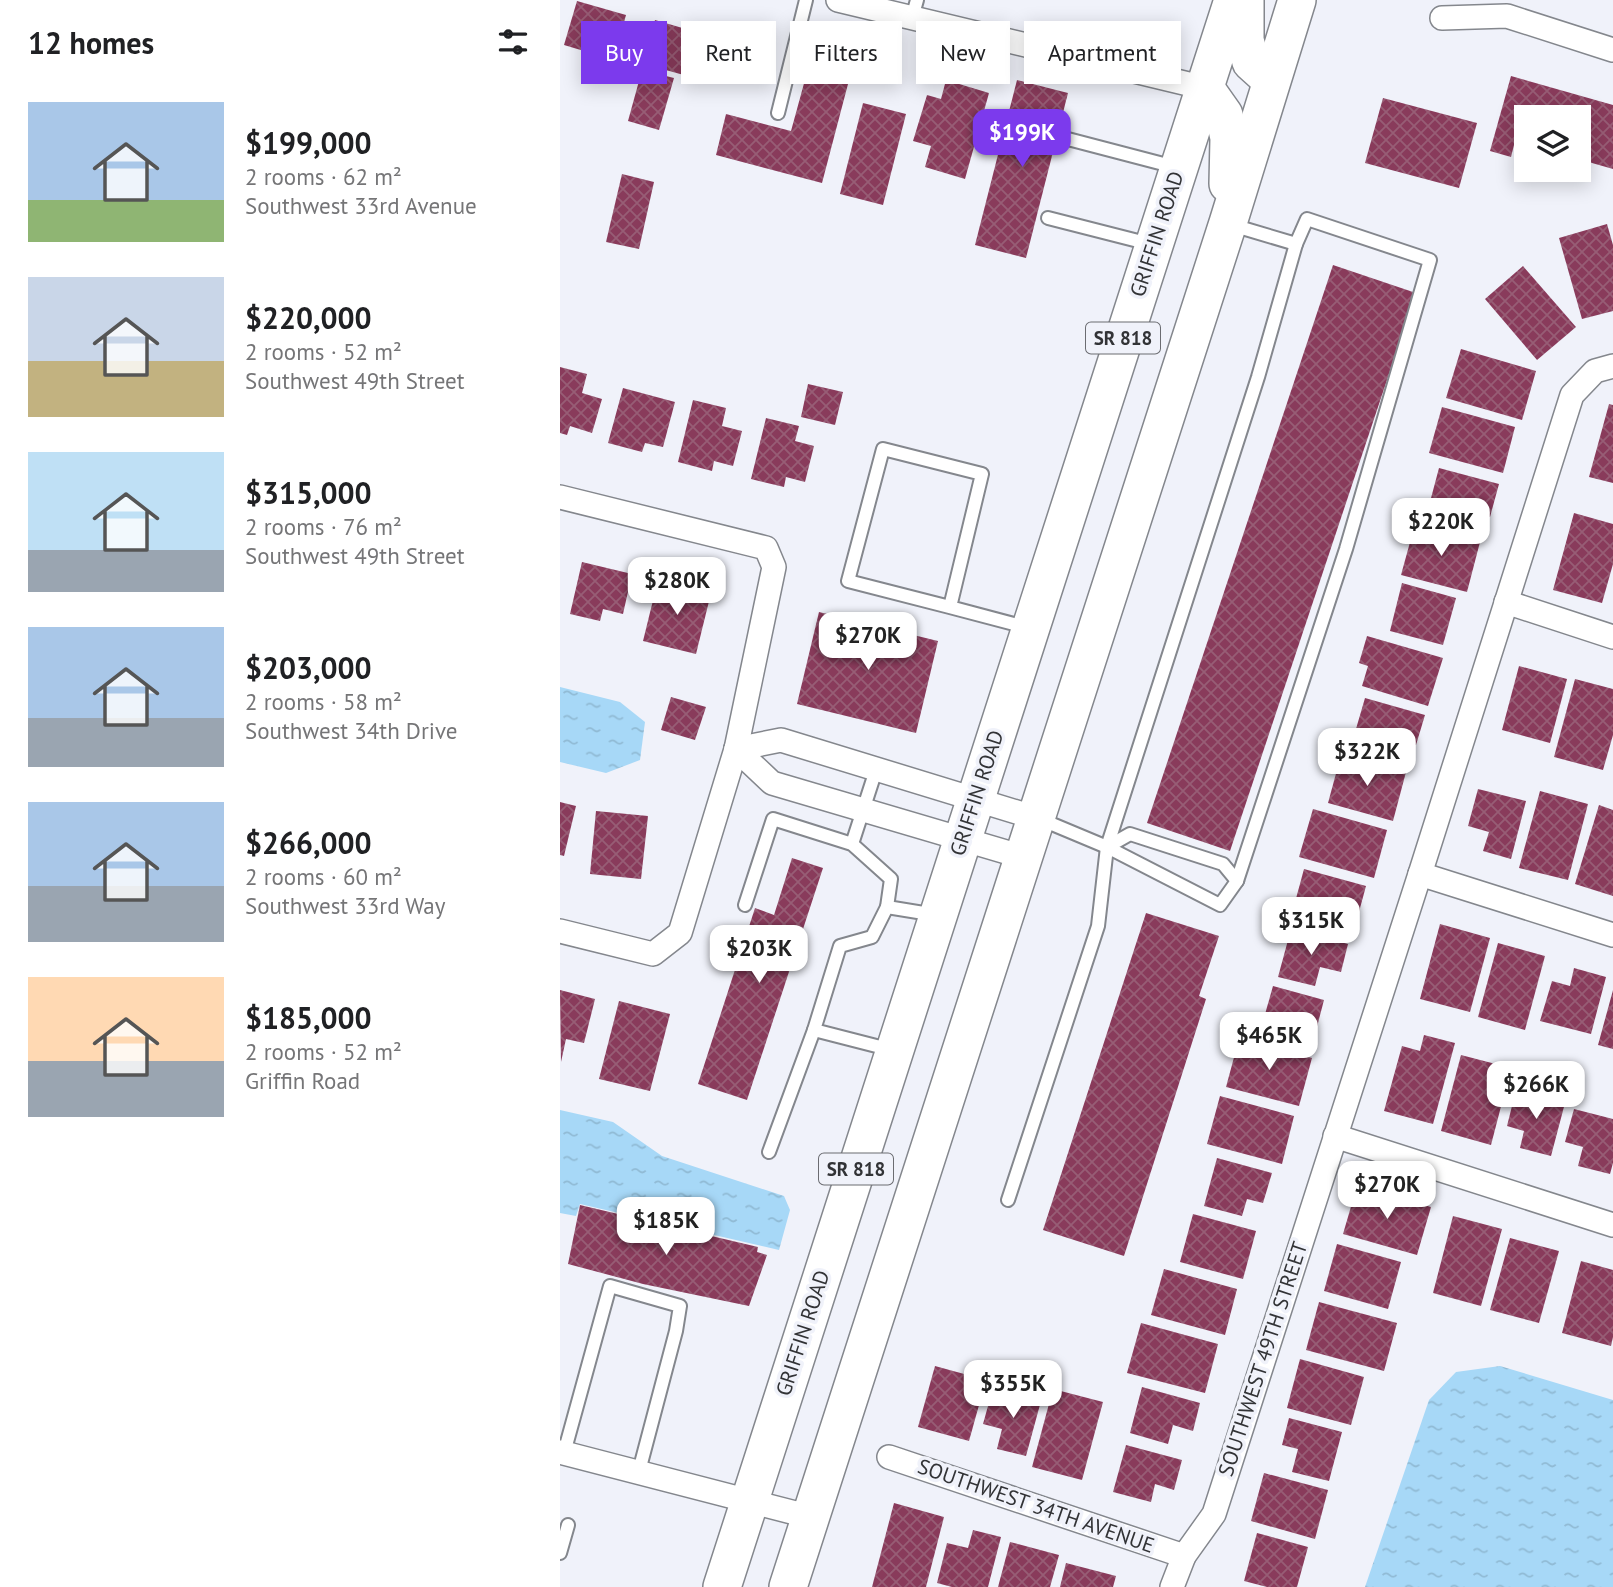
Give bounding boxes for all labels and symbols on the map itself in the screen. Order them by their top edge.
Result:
pin: $199K [973,110,1071,169]
street label: GRIFFIN ROAD [1124,168,1190,300]
road number: SR 818 [1086,322,1160,354]
pin: $220K [1392,498,1490,558]
pin: $280K [628,558,726,617]
pin: $270K [819,612,917,672]
street label: GRIFFIN ROAD [944,727,1010,859]
pin: $322K [1318,728,1416,788]
pin: $315K [1262,898,1360,957]
pin: $203K [710,926,808,985]
pin: $465K [1220,1012,1318,1072]
pin: $266K [1487,1062,1585,1121]
road number: SR 818 [819,1154,893,1184]
pin: $270K [1338,1162,1436,1221]
pin: $185K [617,1198,715,1257]
street label: SOUTHWEST 49TH STREET [1212,1238,1313,1479]
street label: GRIFFIN ROAD [770,1267,836,1399]
pin: $355K [964,1360,1062,1420]
street label: SOUTHWEST 34TH AVENUE [914,1452,1158,1559]

